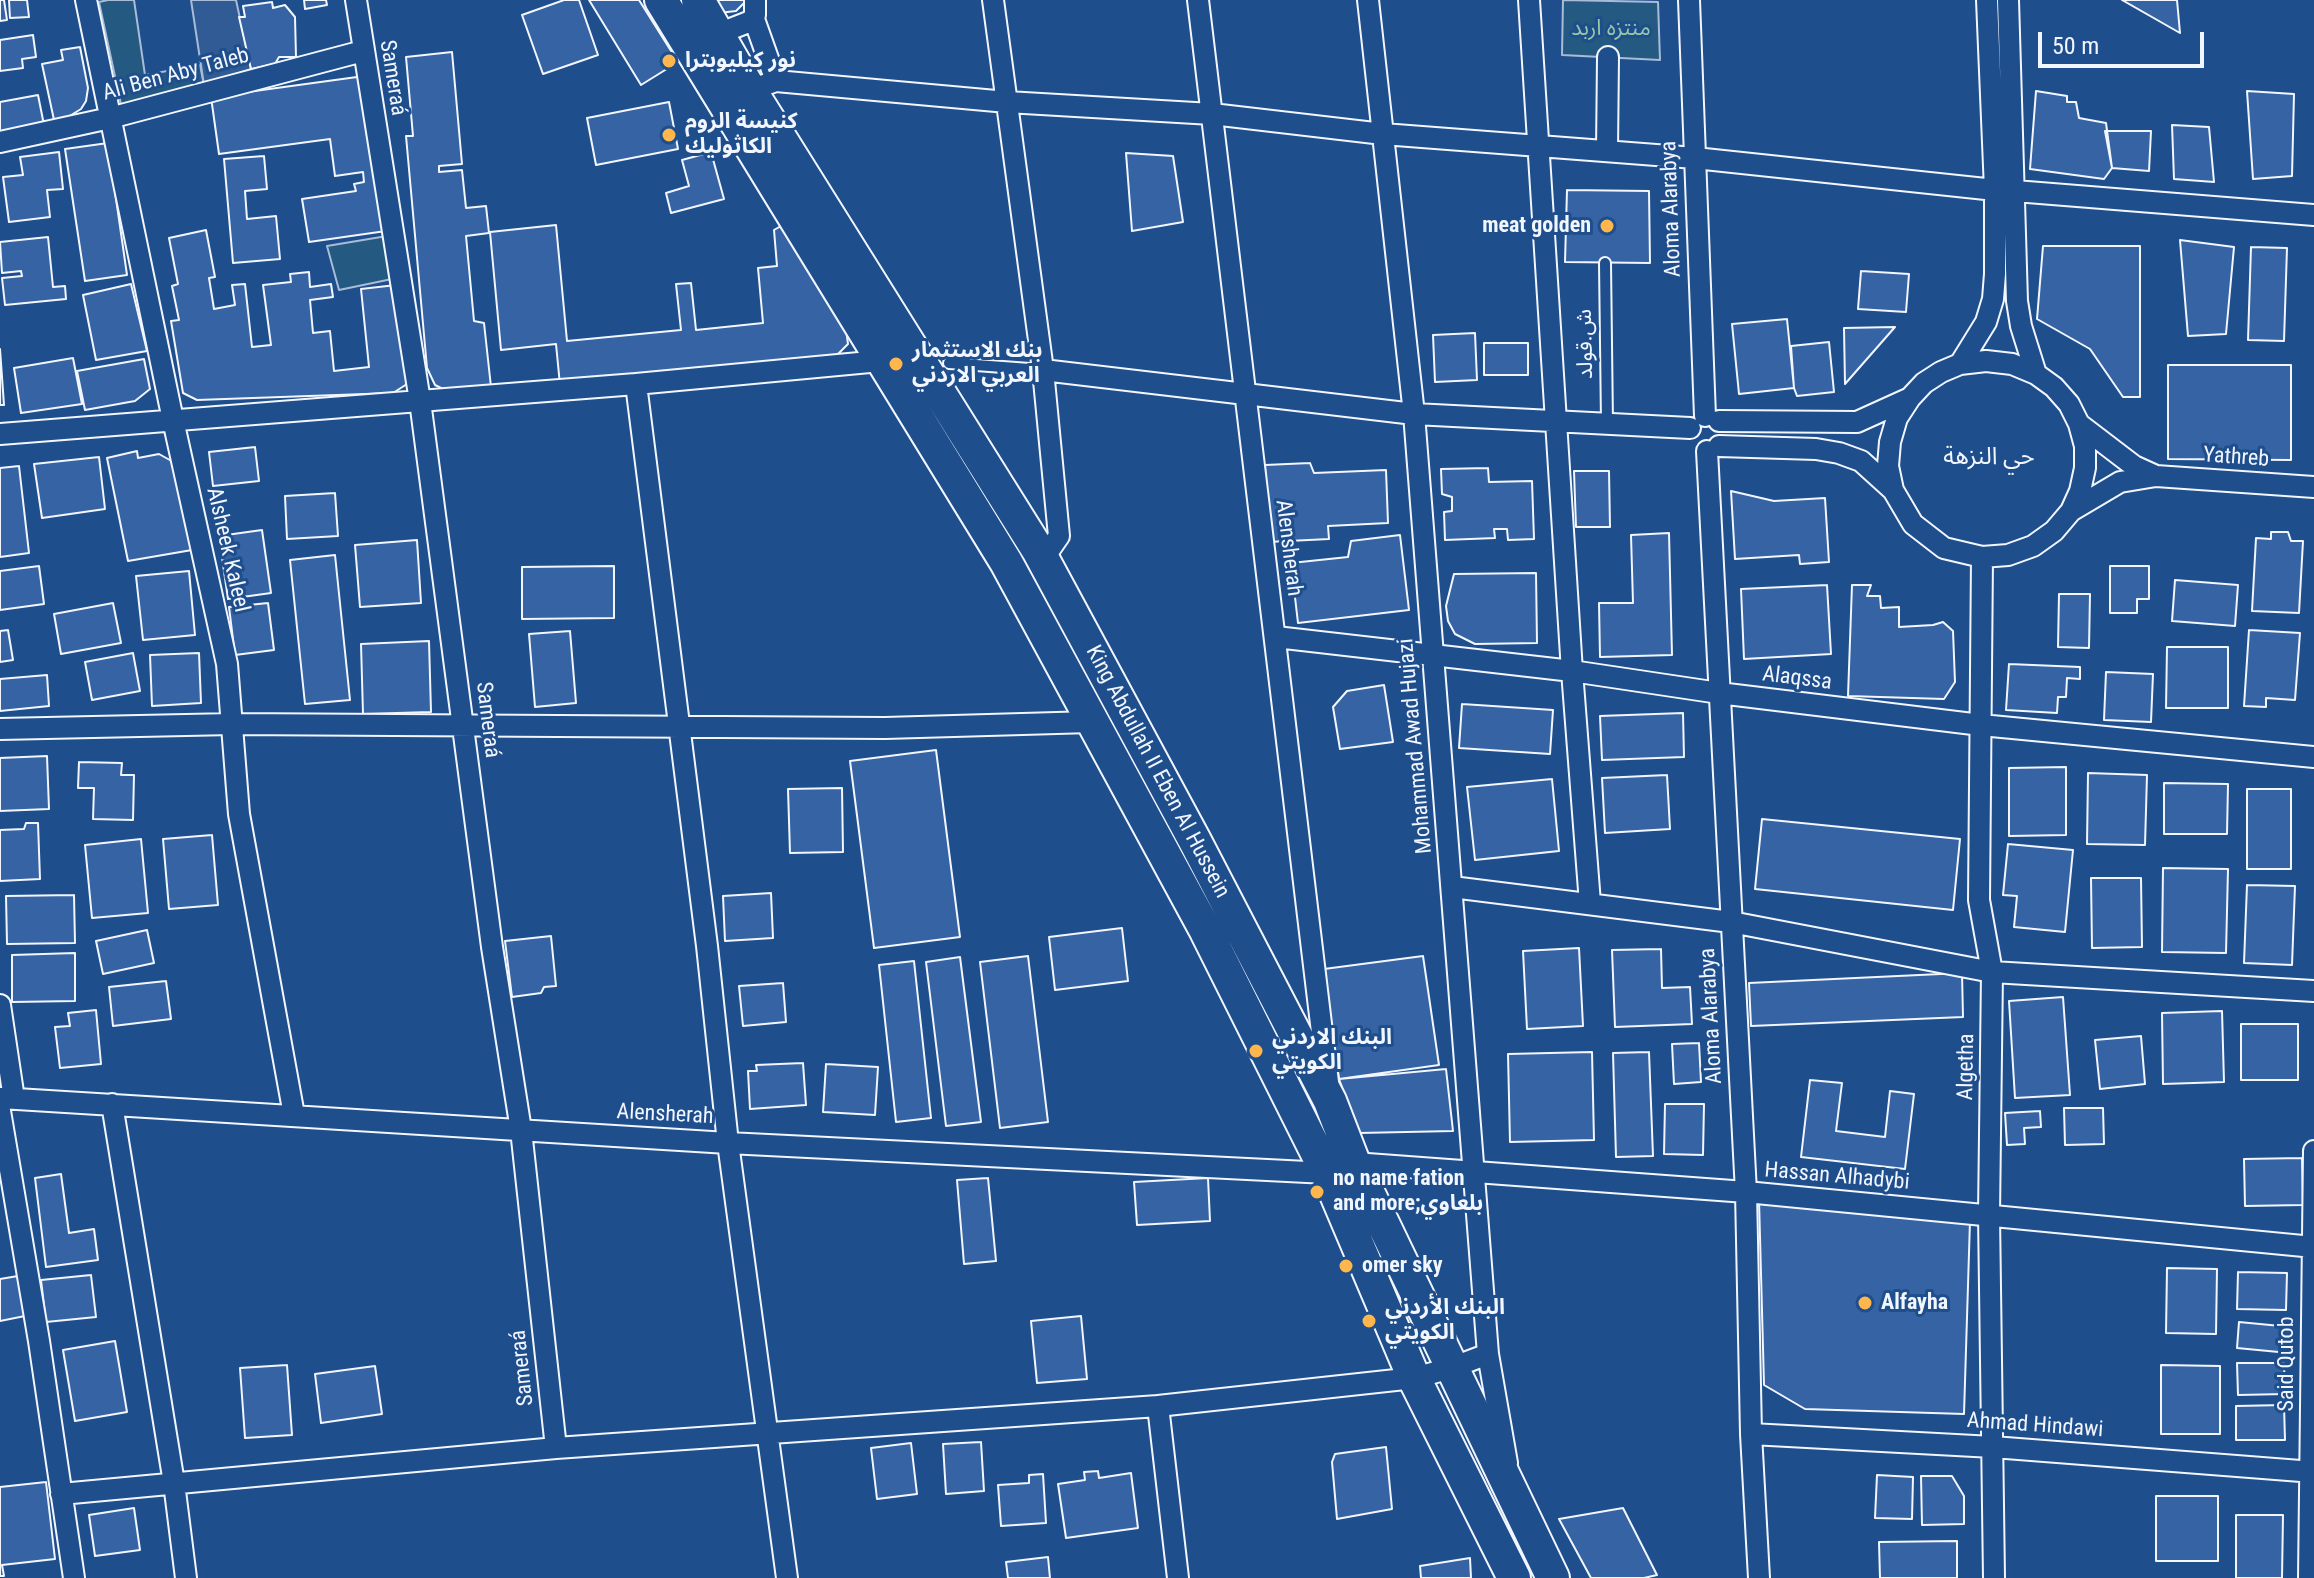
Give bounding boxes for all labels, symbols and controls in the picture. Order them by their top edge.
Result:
park label: منتزه اربد [1571,16,1651,42]
scale bar [2042,16,2208,66]
text: 50 m [2052,32,2099,60]
street label: Sameraá [373,38,411,118]
street label: Ali Ben Aby Taleb [100,43,252,107]
place label: نور كيليوبترا [685,48,796,74]
marker: نور كيليوبترا [660,52,678,70]
place label: كنيسة الروم الكاثوليك [685,109,798,160]
marker: كنيسة الروم الكاثوليك [660,126,678,144]
street label: Aloma Alarabya [1656,140,1688,278]
place label: meat golden [1482,213,1591,239]
marker: meat golden [1598,217,1616,235]
street label: ش.قولد [1572,309,1600,379]
place label: بنك الاستثمار العربي الاردني [912,338,1042,390]
marker: بنك الاستثمار العربي الاردني [887,355,905,373]
street label: Yathreb [2202,443,2270,473]
district label: حي النزهة [1943,444,2035,472]
street label: Alsheek Kaleel [200,485,254,615]
street label: Alensherah [1269,498,1307,598]
street label: Mohammad Awad Hujazi [1393,637,1439,855]
street label: King Abdullah II Eben Al Hussein [1079,641,1235,903]
street label: Alaqssa [1761,662,1833,696]
street label: Sameraá [469,681,505,759]
street label: Aloma Alarabya [1695,947,1729,1085]
place label: البنك الاردني الكويتي [1272,1025,1392,1076]
street label: Algetha [1953,1033,1981,1101]
marker: البنك الاردني الكويتي [1247,1042,1265,1060]
street label: Alensherah [616,1099,714,1131]
street label: Hassan Alhadybi [1763,1158,1911,1196]
place label: no name fation and more;بلعاوي [1333,1166,1483,1218]
marker: no name fation and more;بلعاوي [1308,1183,1326,1201]
place label: omer sky [1362,1253,1442,1279]
marker: omer sky [1337,1257,1355,1275]
place label: Alfayha [1881,1290,1948,1316]
marker: Alfayha [1856,1294,1874,1312]
place label: البنك الأردني الكويتي [1385,1295,1505,1346]
marker: البنك الأردني الكويتي [1360,1312,1378,1330]
street label: Said Qutob [2274,1316,2300,1412]
street label: Sameraá [506,1329,540,1407]
street label: Ahmad Hindawi [1966,1408,2104,1444]

